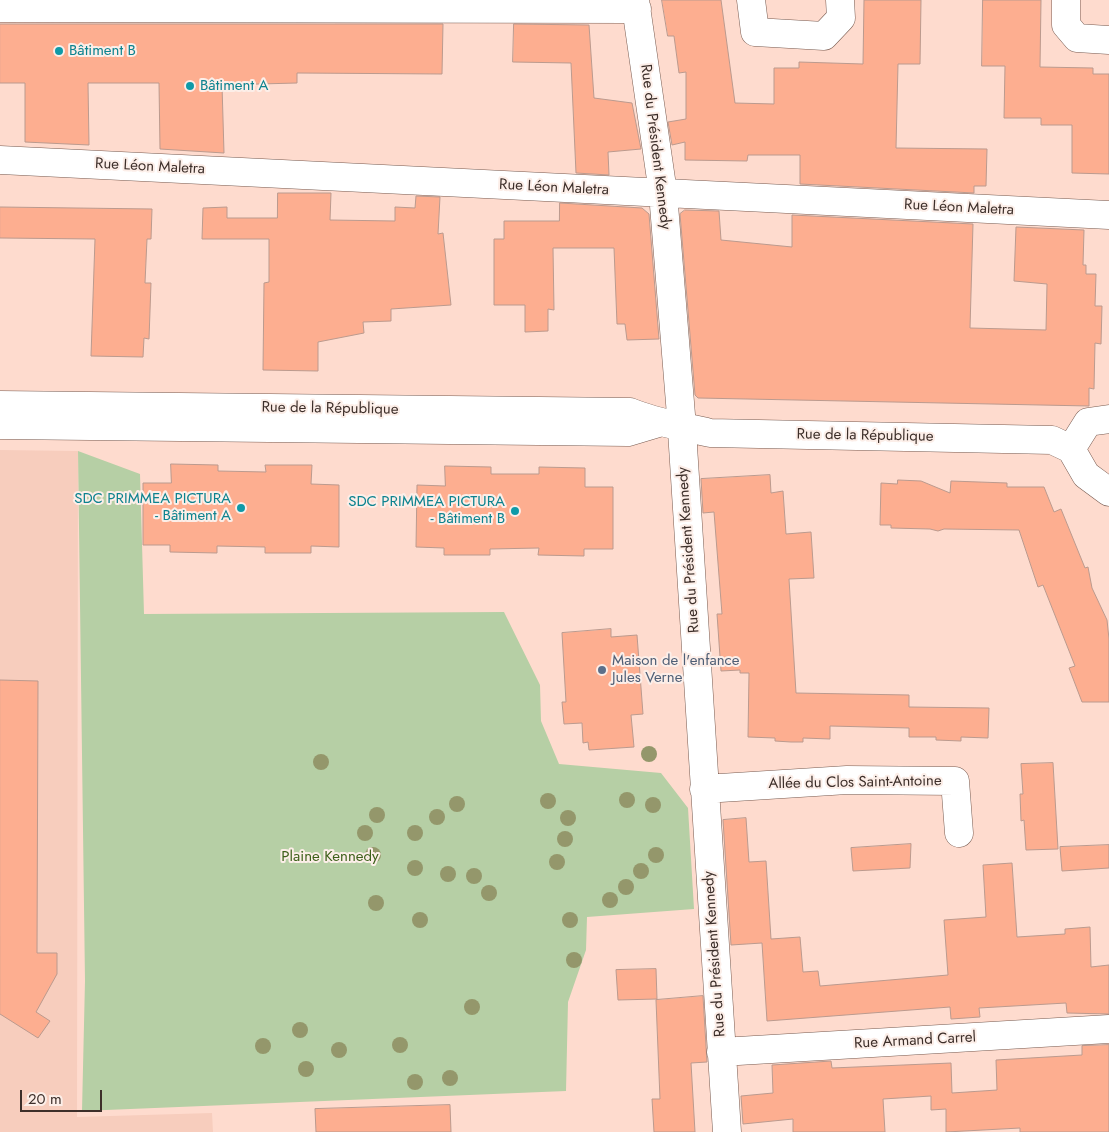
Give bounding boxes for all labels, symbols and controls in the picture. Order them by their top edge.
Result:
place label: Bâtiment B [69,42,136,60]
marker: Bâtiment B [53,45,65,57]
street label: Rue du Président Kennedy [636,63,674,231]
place label: Bâtiment A [200,77,268,95]
marker: Bâtiment A [184,80,196,92]
street label: Rue Léon Maletra [95,155,205,179]
street label: Rue Léon Maletra [499,176,609,200]
street label: Rue Léon Maletra [904,196,1014,220]
street label: Rue de la République [261,399,399,419]
street label: Rue de la République [796,426,934,446]
street label: Rue du Président Kennedy [674,466,704,634]
place label: SDC PRIMMEA PICTURA - Bâtiment A [74,490,231,525]
place label: SDC PRIMMEA PICTURA - Bâtiment B [348,493,505,528]
marker: SDC PRIMMEA PICTURA - Bâtiment A [235,502,247,514]
marker: SDC PRIMMEA PICTURA - Bâtiment B [509,505,521,517]
place label: Maison de l'enfance Jules Verne [612,652,739,687]
marker: Maison de l'enfance Jules Verne [596,664,608,676]
street label: Allée du Clos Saint-Antoine [768,772,942,794]
park label: Plaine Kennedy [281,848,379,866]
street label: Rue du Président Kennedy [700,870,730,1038]
street label: Rue Armand Carrel [854,1029,976,1053]
scale bar [22,1080,105,1112]
text: 20 m [28,1088,62,1110]

